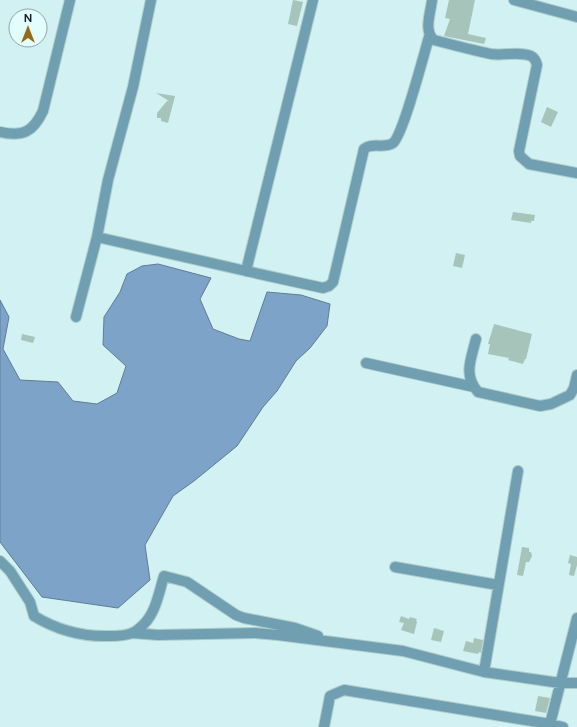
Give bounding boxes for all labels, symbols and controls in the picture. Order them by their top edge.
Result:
north arrow [8,8,48,48]
text: N [24,12,32,25]

